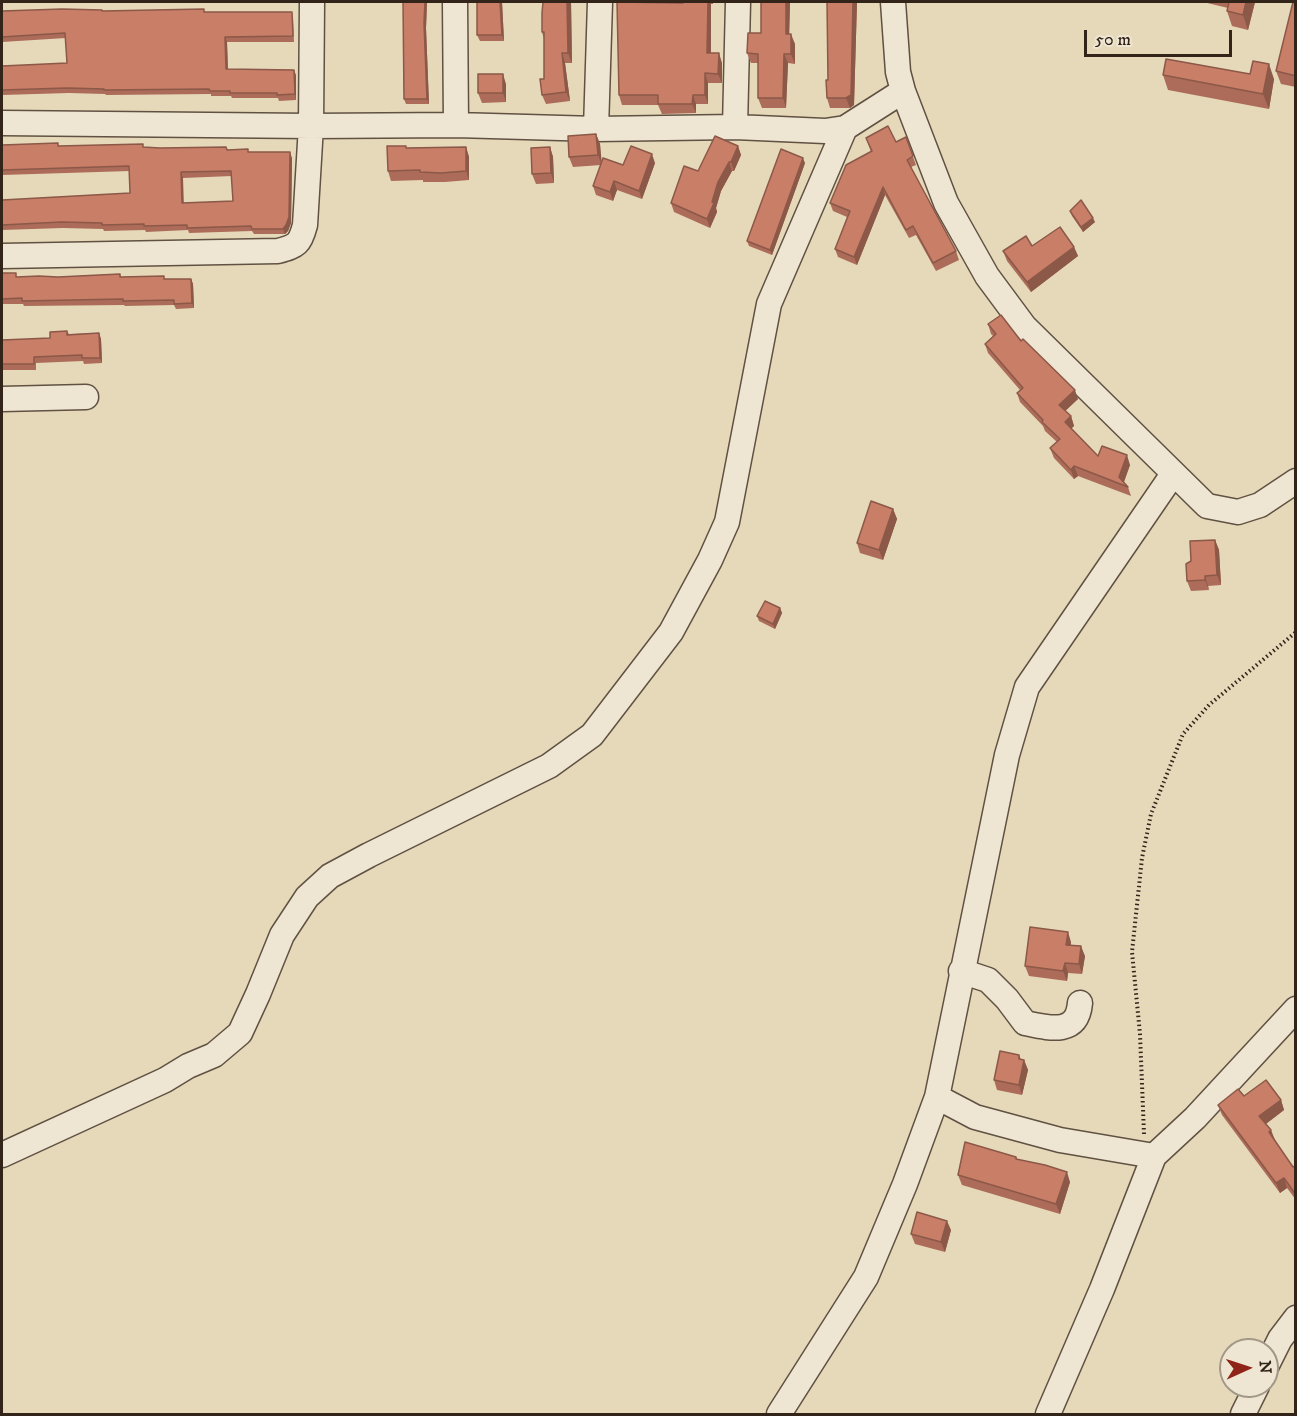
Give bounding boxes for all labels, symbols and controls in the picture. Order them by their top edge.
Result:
scale bar [1087,18,1236,56]
text: 50 m [1095,29,1131,51]
north arrow [1219,1338,1279,1398]
text: N [1255,1360,1275,1374]

